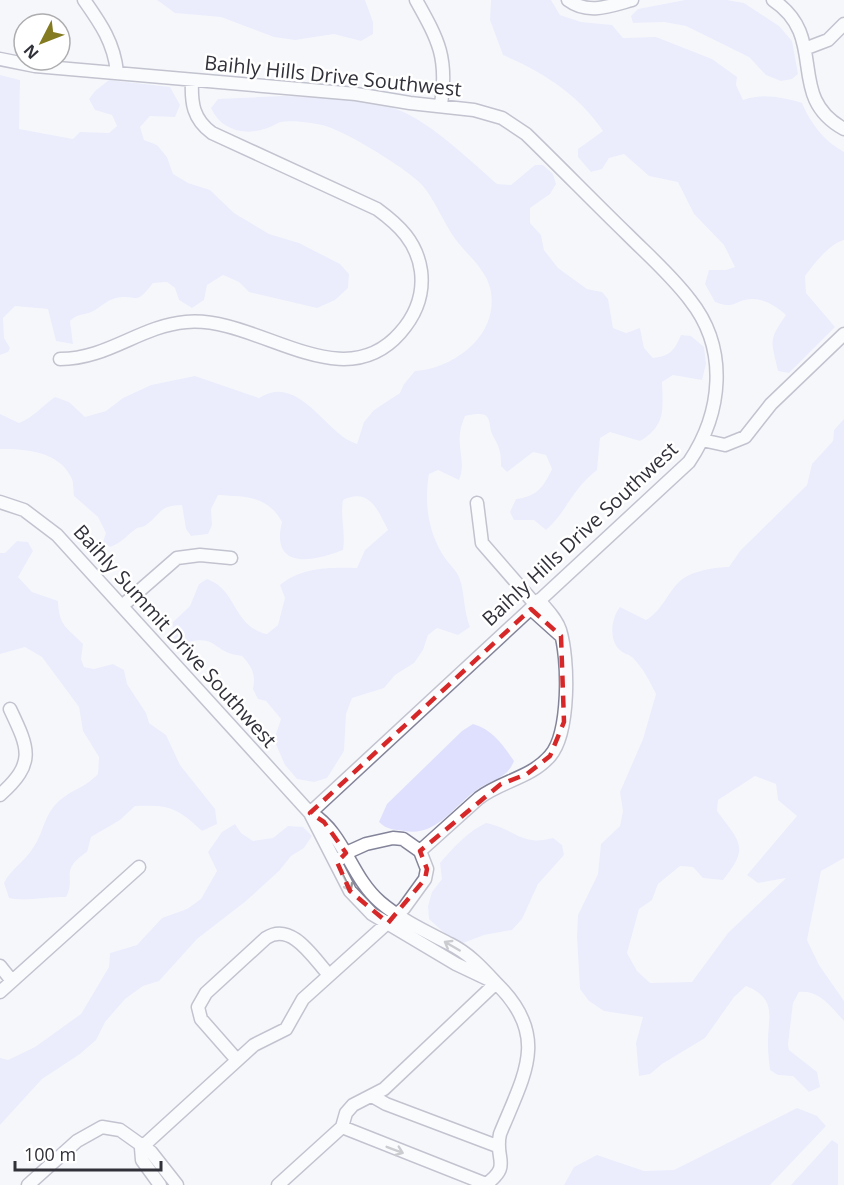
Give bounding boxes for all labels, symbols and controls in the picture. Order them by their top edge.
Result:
north arrow [12,12,72,72]
text: N [18,40,43,64]
street label: Baihly Hills Drive Southwest [203,49,463,102]
street label: Baihly Hills Drive Southwest [476,436,683,632]
street label: Baihly Summit Drive Southwest [68,518,283,753]
one-way arrow [341,873,353,891]
one-way arrow [444,940,461,952]
scale bar [15,1134,160,1172]
text: 100 m [24,1142,76,1166]
one-way arrow [386,1145,404,1156]

